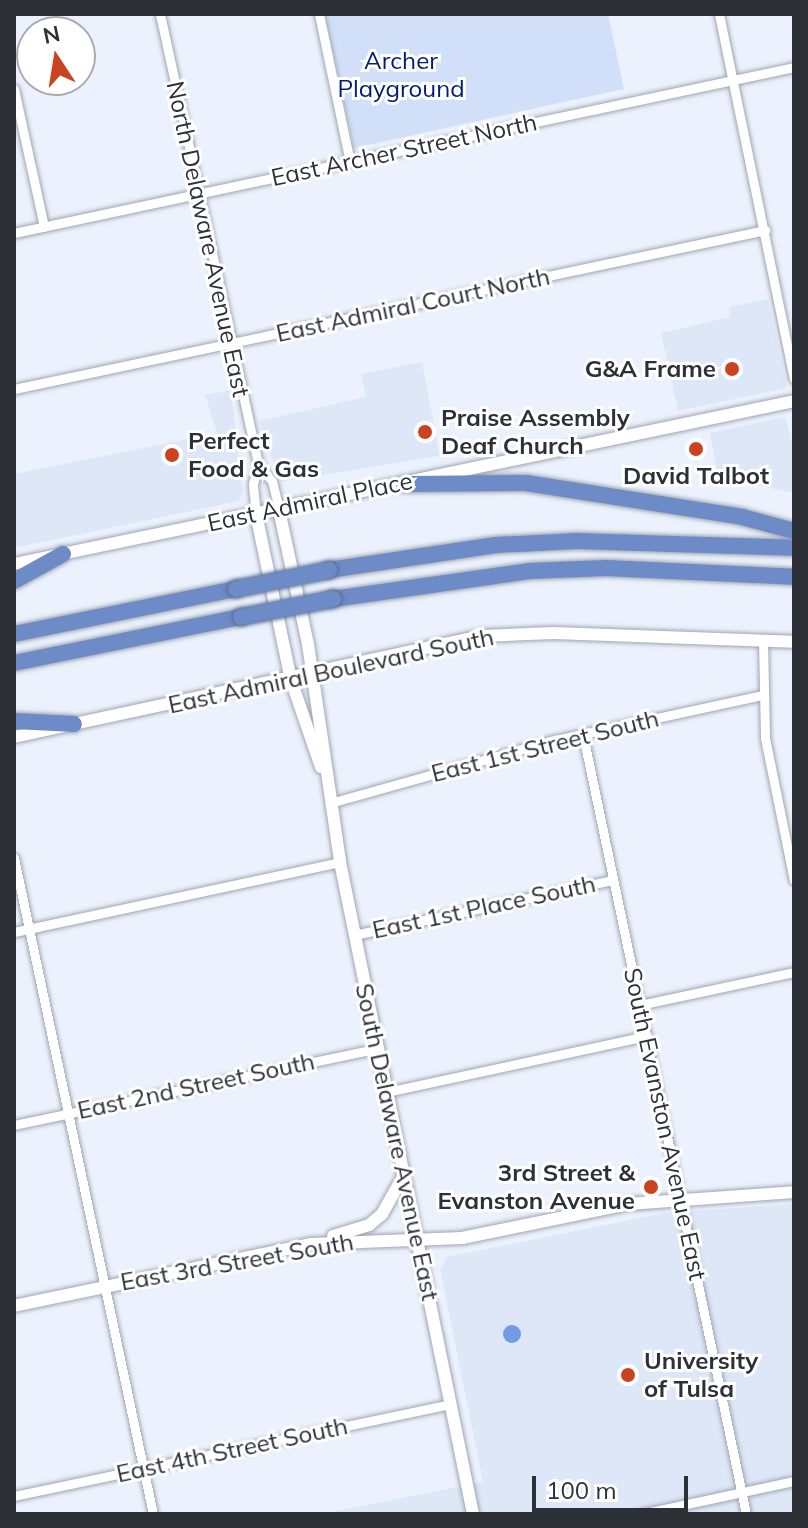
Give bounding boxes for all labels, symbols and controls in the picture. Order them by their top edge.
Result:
north arrow [16,16,96,96]
text: N [40,19,62,50]
park label: Archer Playground [337,47,465,103]
street label: North Delaware Avenue East [160,79,256,399]
street label: East Archer Street North [268,108,540,192]
street label: East Admiral Court North [274,262,552,348]
place label: G&A Frame [585,355,716,383]
marker: G&A Frame [723,360,741,378]
place label: Praise Assembly Deaf Church [441,404,630,460]
marker: Praise Assembly Deaf Church [416,423,434,441]
place label: Perfect Food & Gas [188,427,319,483]
marker: David Talbot [687,440,705,458]
marker: Perfect Food & Gas [163,446,181,464]
place label: David Talbot [623,462,769,490]
street label: East Admiral Place [205,466,415,538]
street label: East Admiral Boulevard South [166,622,496,720]
street label: East 1st Street South [428,704,662,788]
street label: East 1st Place South [370,869,598,945]
street label: South Evanston Avenue East [618,965,712,1283]
street label: South Delaware Avenue East [349,981,445,1303]
street label: East 2nd Street South [75,1047,317,1125]
place label: 3rd Street & Evanston Avenue [437,1159,635,1215]
marker: 3rd Street & Evanston Avenue [642,1178,660,1196]
street label: East 3rd Street South [118,1227,356,1297]
place label: University of Tulsa [644,1347,758,1403]
marker: University of Tulsa [619,1366,637,1384]
street label: East 4th Street South [114,1411,350,1489]
scale bar [536,1460,692,1510]
text: 100 m [546,1475,617,1505]

